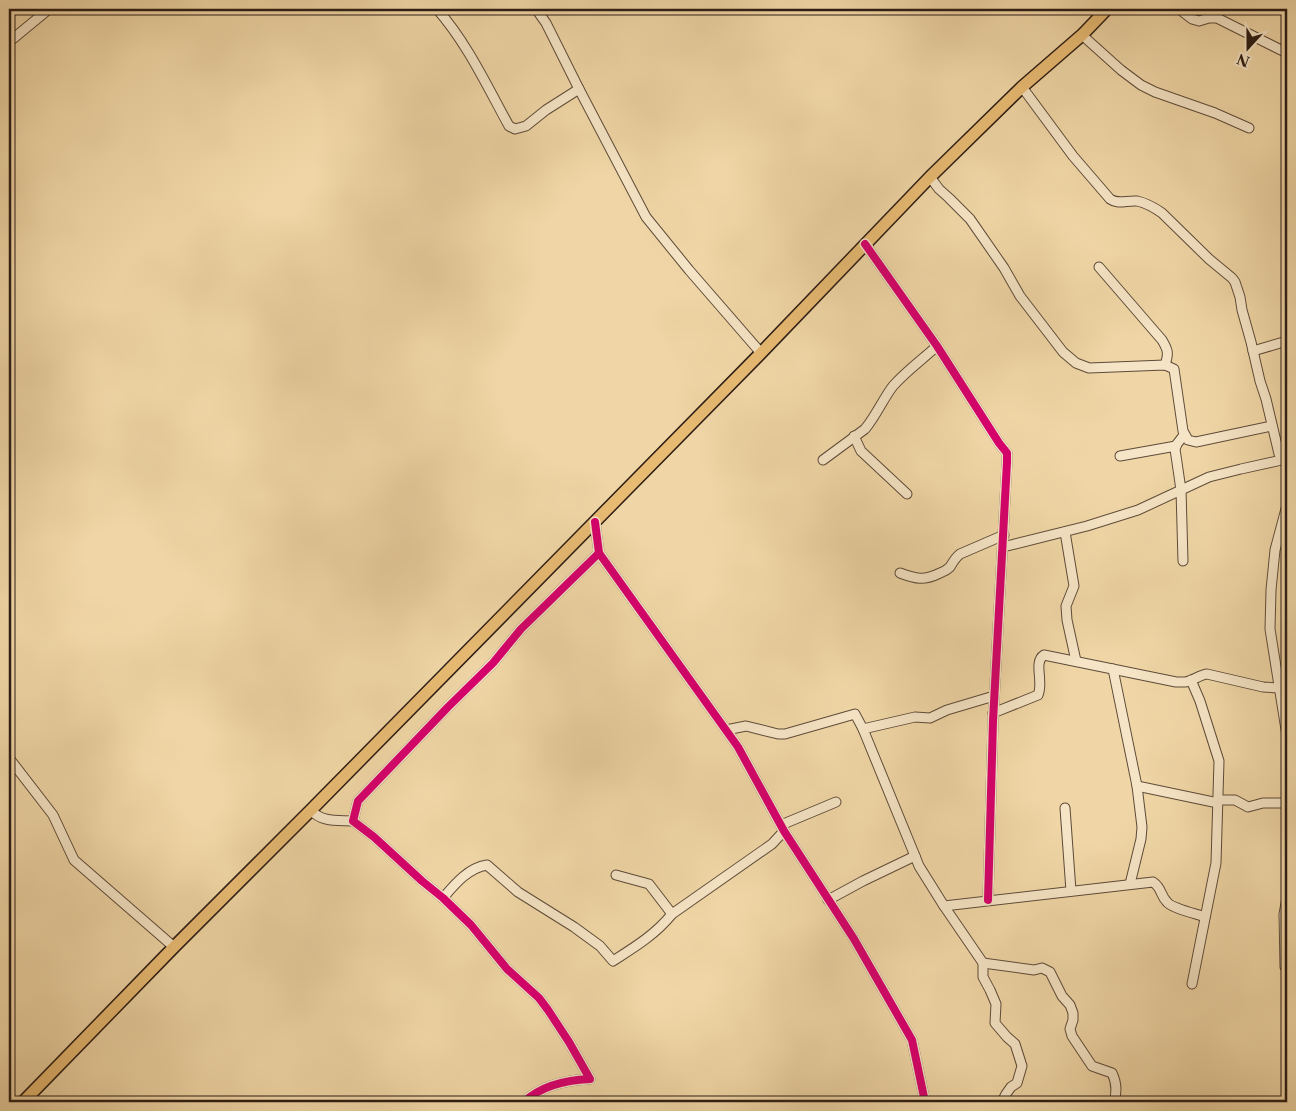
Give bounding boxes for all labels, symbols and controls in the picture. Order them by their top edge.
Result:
north arrow [1224,22,1274,72]
text: N [1234,50,1252,71]

